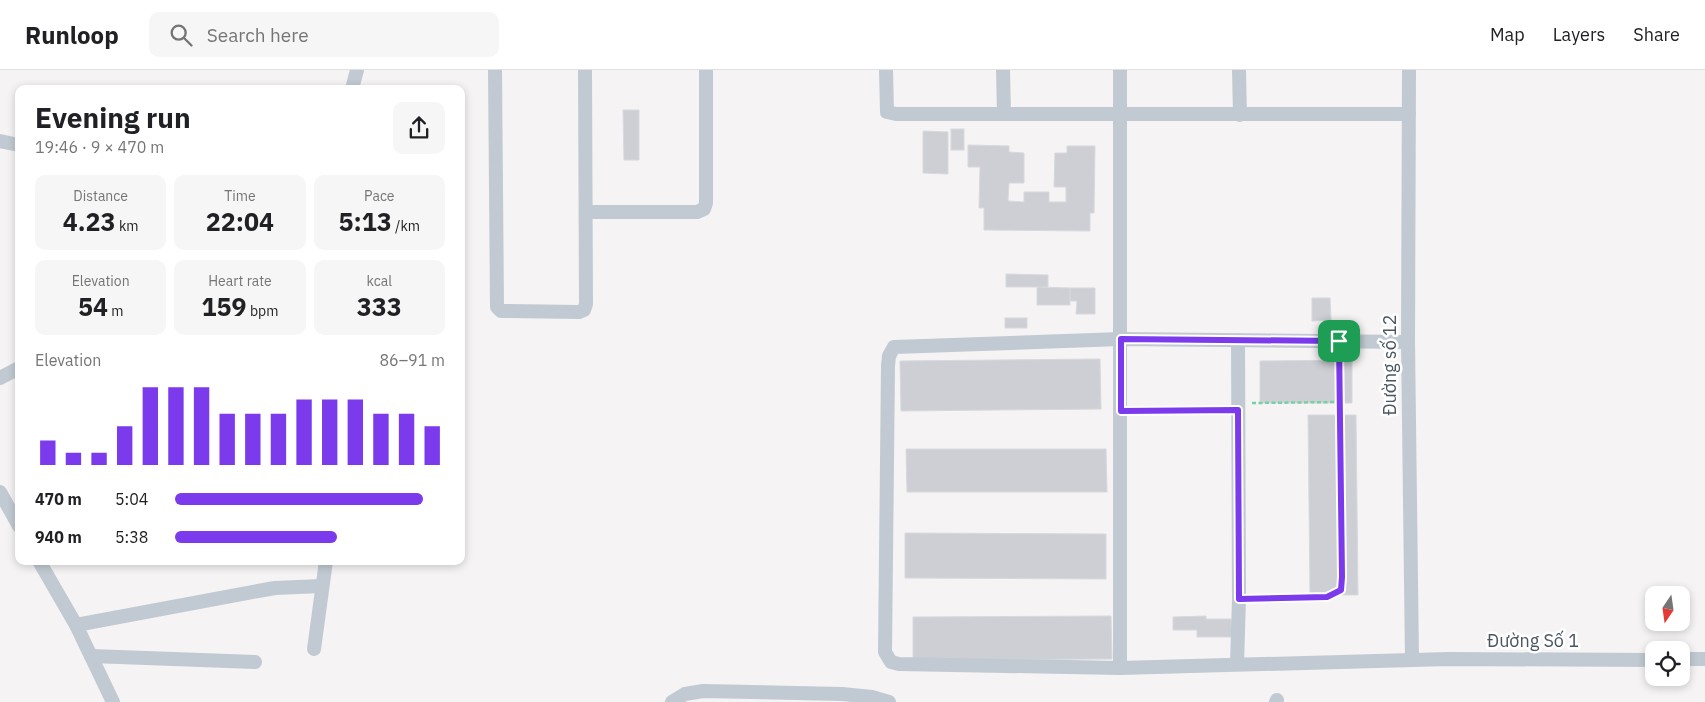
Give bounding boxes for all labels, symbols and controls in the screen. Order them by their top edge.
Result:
search box [149,12,499,57]
text: Runloop [25,19,119,51]
icon: search [167,21,195,49]
text: Search here [207,23,309,47]
text: Map [1490,23,1525,46]
text: Layers [1553,23,1605,46]
text: Share [1633,23,1680,46]
text: Evening run [35,99,191,136]
button: share [393,102,445,154]
text: 19:46 · 9 × 470 m [35,137,164,157]
text: Distance [73,187,128,205]
text: Time [224,187,256,205]
text: Pace [364,187,395,205]
text: 4.23 [63,205,116,238]
text: 22:04 [206,205,274,238]
text: 5:13 [339,205,392,238]
text: km [116,217,139,235]
text: /km [392,217,420,235]
text: Elevation [72,272,130,290]
text: Heart rate [208,272,272,290]
text: kcal [367,272,392,290]
text: 54 [78,290,108,323]
text: 159 [202,290,247,323]
text: 333 [357,290,402,323]
text: m [108,302,123,320]
text: bpm [247,302,278,320]
street label: Đường số 12 [1378,314,1401,416]
pin [1318,320,1360,362]
icon: arrive [1325,327,1353,355]
text: Elevation [35,350,101,370]
text: 86–91 m [379,350,445,370]
text: 470 m [35,489,82,509]
text: 5:04 [115,489,148,509]
text: 940 m [35,527,82,547]
text: 5:38 [115,527,148,547]
north arrow [1645,586,1690,631]
map controls [1645,586,1690,686]
street label: Đường Số 1 [1487,629,1579,652]
button: locate [1645,641,1690,686]

